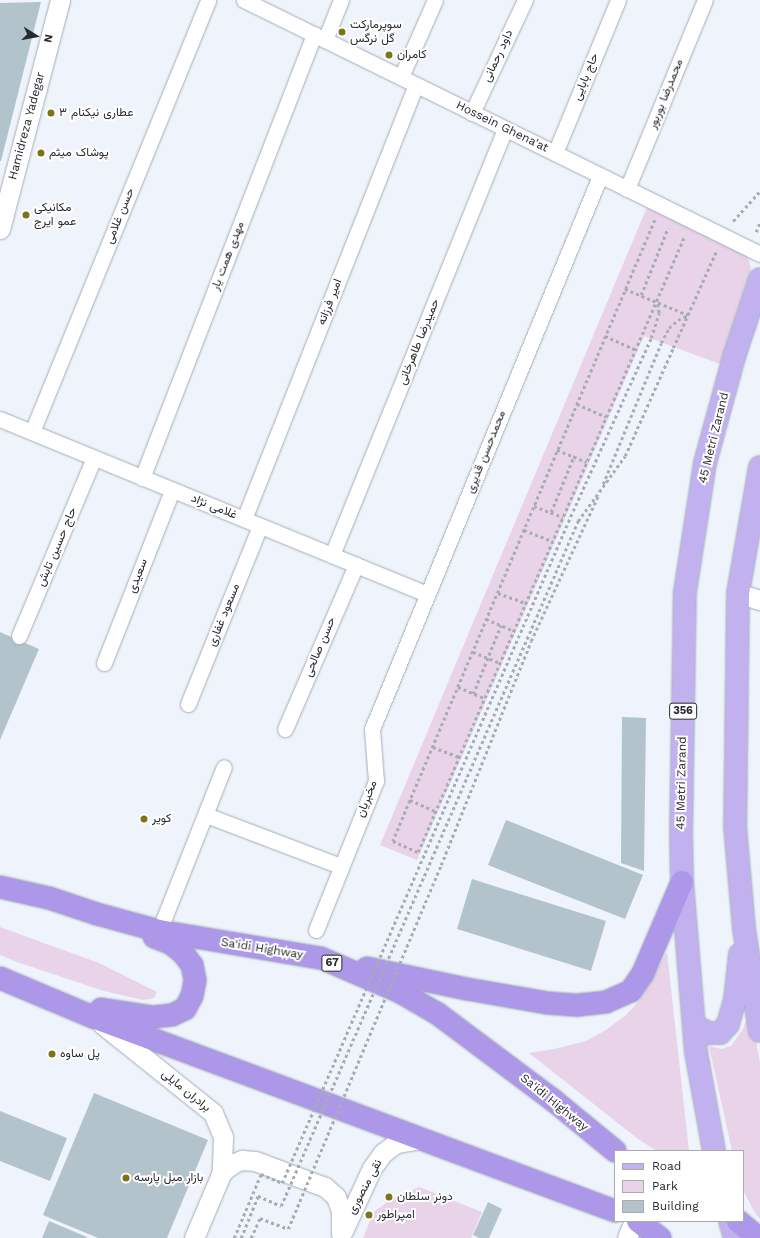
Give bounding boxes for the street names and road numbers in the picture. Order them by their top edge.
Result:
street label: داود رحمانی [480,28,516,84]
street label: حاج بابایی [570,51,602,103]
street label: محمدرضا بوربور [645,57,687,131]
street label: Hamidreza Yadegar [6,70,48,182]
street label: Hossein Ghena'at [453,98,551,156]
street label: حسن غلامی [102,186,138,246]
street label: مهدی همت یار [208,219,248,293]
street label: امیر فرزانه [315,277,345,327]
street label: حمیدرضا طاهرخانی [395,297,443,387]
street label: 45 Metri Zarand [696,391,732,485]
street label: محمدحسن قدیری [463,409,509,495]
street label: غلامی نژاد [189,491,239,523]
street label: حاج حسین تابش [34,505,80,589]
street label: سعيدی [125,557,151,595]
street label: مسعود غفاری [205,581,243,649]
street label: حسن صالحی [301,615,339,679]
road number: 356 [669,702,697,720]
street label: 45 Metri Zarand [674,736,690,830]
street label: مخبریان [353,779,381,819]
street label: Sa'idi Highway [220,935,304,963]
road number: 67 [321,954,343,972]
street label: برادران مایلی [159,1067,213,1115]
street label: Sa'idi Highway [517,1071,591,1135]
street label: نقی منصوری [345,1157,385,1217]

